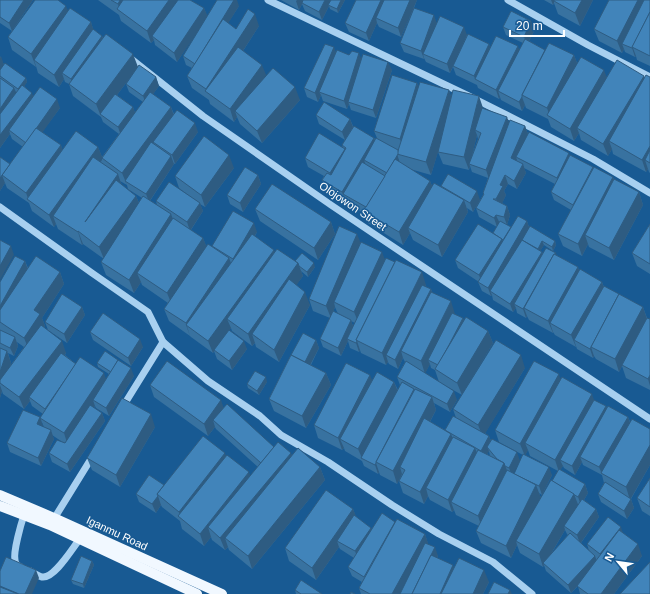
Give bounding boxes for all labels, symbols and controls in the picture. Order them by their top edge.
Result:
scale bar [510,12,564,38]
text: 20 m [516,19,543,33]
street label: Olojowon Street [317,179,389,233]
street label: Iganmu Road [85,514,149,552]
north arrow [598,542,638,582]
text: N [602,551,616,564]

